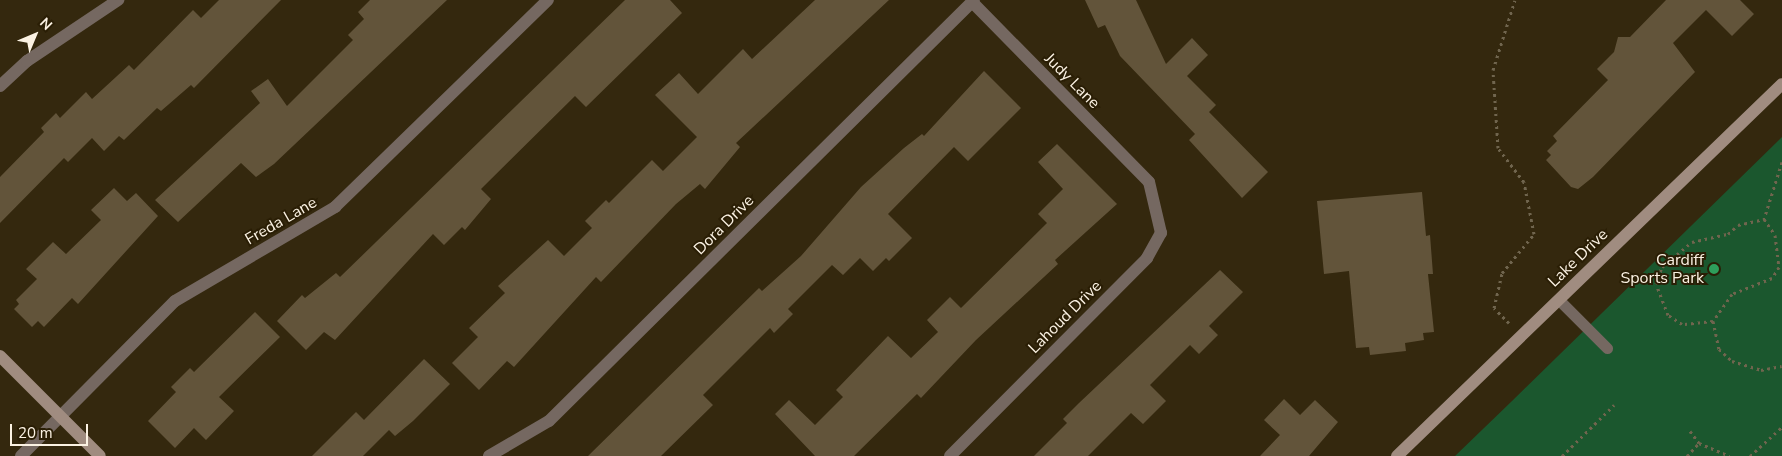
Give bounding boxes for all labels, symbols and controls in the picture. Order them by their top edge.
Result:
north arrow [10,10,60,60]
text: N [36,14,56,34]
street label: Judy Lane [1040,49,1104,113]
street label: Dora Drive [690,191,758,259]
street label: Freda Lane [242,193,320,249]
street label: Lake Drive [1544,225,1612,291]
place label: Cardiff Sports Park [1620,250,1704,288]
marker: Cardiff Sports Park [1708,263,1720,275]
street label: Lahoud Drive [1024,276,1106,358]
scale bar [12,414,90,446]
text: 20 m [18,423,53,443]

